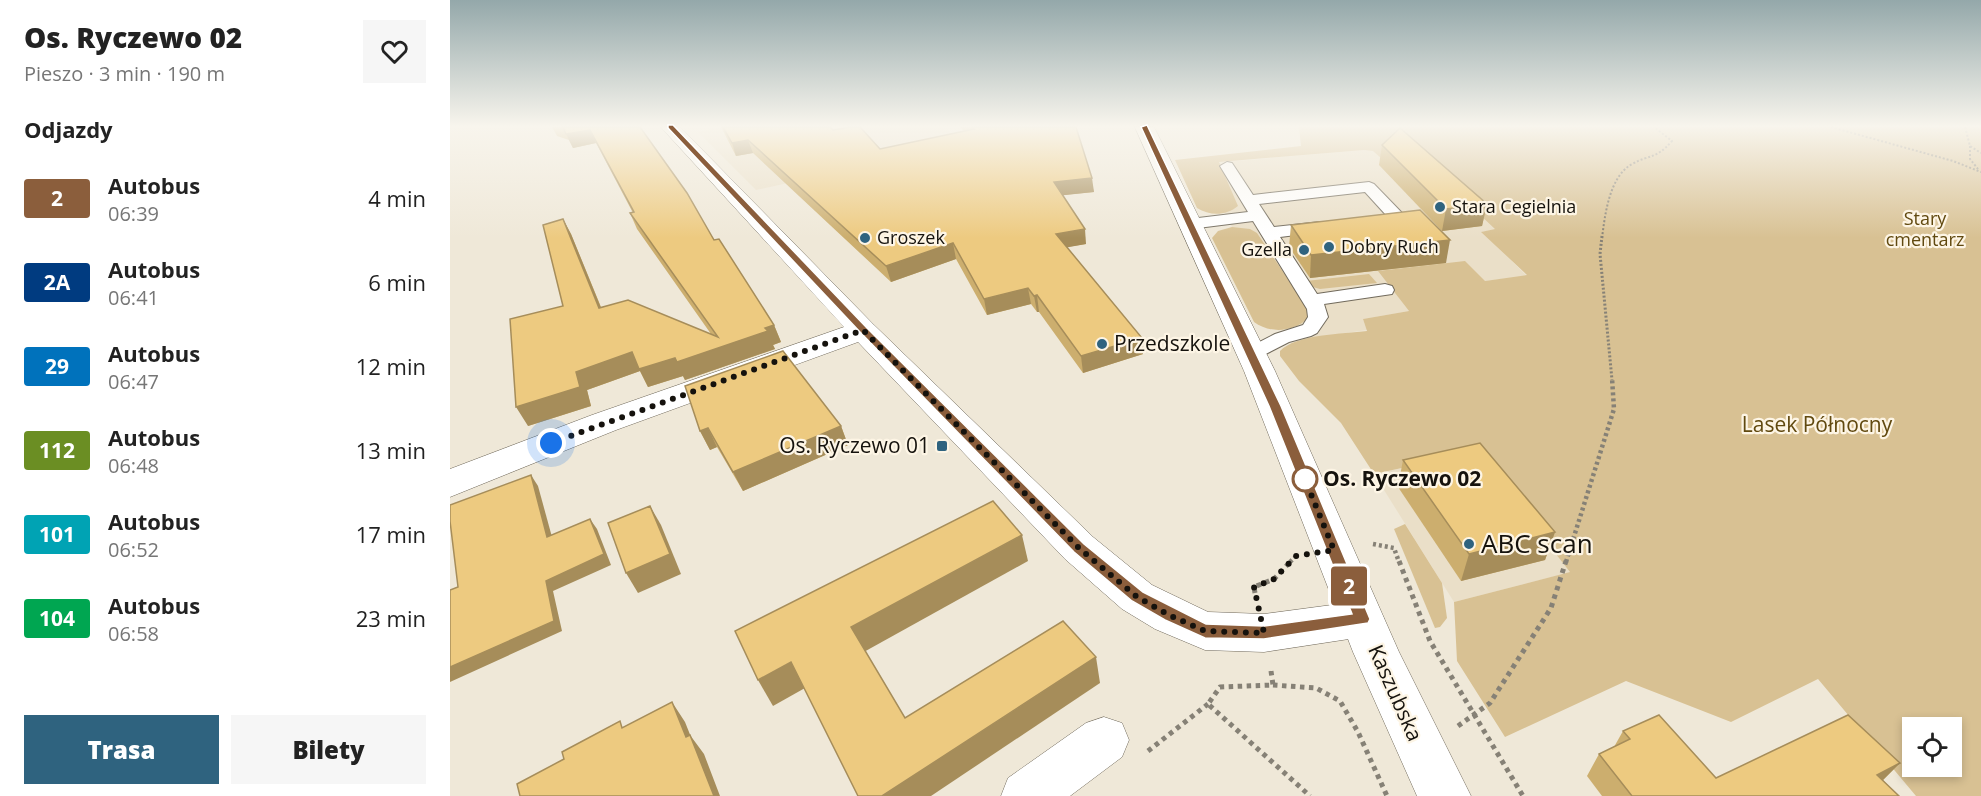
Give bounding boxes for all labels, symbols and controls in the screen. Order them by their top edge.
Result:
text: Os. Ryczewo 02 [24,18,242,56]
button: heart [363,20,426,83]
text: Pieszo · 3 min · 190 m [24,60,225,87]
text: Odjazdy [24,114,113,144]
text: Autobus [108,170,200,200]
text: 4 min [368,183,426,213]
text: 2 [51,184,63,212]
place label: Stara Cegielnia [1452,194,1576,218]
text: 06:39 [108,200,159,227]
marker: Stara Cegielnia [1433,200,1447,214]
park label: Stary cmentarz [1886,206,1964,251]
place label: Groszek [877,225,945,249]
marker: Groszek [858,231,872,245]
place label: Dobry Ruch [1341,234,1439,258]
place label: Gzella [1241,237,1292,261]
marker: Dobry Ruch [1322,240,1336,254]
marker: Gzella [1297,243,1311,257]
text: Autobus [108,254,200,284]
text: 6 min [368,267,426,297]
text: 2A [44,268,70,296]
text: 06:41 [108,284,159,311]
place label: Przedszkole [1114,329,1230,357]
marker: Przedszkole [1095,337,1109,351]
text: Autobus [108,338,200,368]
text: 12 min [356,351,426,381]
text: 29 [45,352,69,380]
text: 06:47 [108,368,159,395]
park label: Lasek Północny [1742,410,1893,438]
text: Autobus [108,422,200,452]
your location [536,428,566,458]
place label: Os. Ryczewo 01 [779,431,930,459]
text: 13 min [356,435,426,465]
text: 112 [39,436,75,464]
marker: Os. Ryczewo 01 [935,439,949,453]
text: 06:48 [108,452,159,479]
place label: Os. Ryczewo 02 [1323,464,1481,492]
marker: Os. Ryczewo 02 [1292,466,1318,492]
text: Autobus [108,506,200,536]
text: 17 min [356,519,426,549]
text: 101 [39,520,75,548]
place label: ABC scan [1481,525,1593,561]
text: 06:52 [108,536,159,563]
marker: ABC scan [1462,537,1476,551]
line badge: 2 [1330,566,1368,606]
text: 2 [1343,572,1355,600]
text: Autobus [108,590,200,620]
text: 23 min [356,603,426,633]
text: 104 [39,604,75,632]
text: 06:58 [108,620,159,647]
street label: Kaszubska [1362,640,1430,745]
button: Trasa [24,715,219,784]
button: Bilety [231,715,426,784]
map controls [1902,717,1962,777]
button: locate [1902,717,1962,777]

